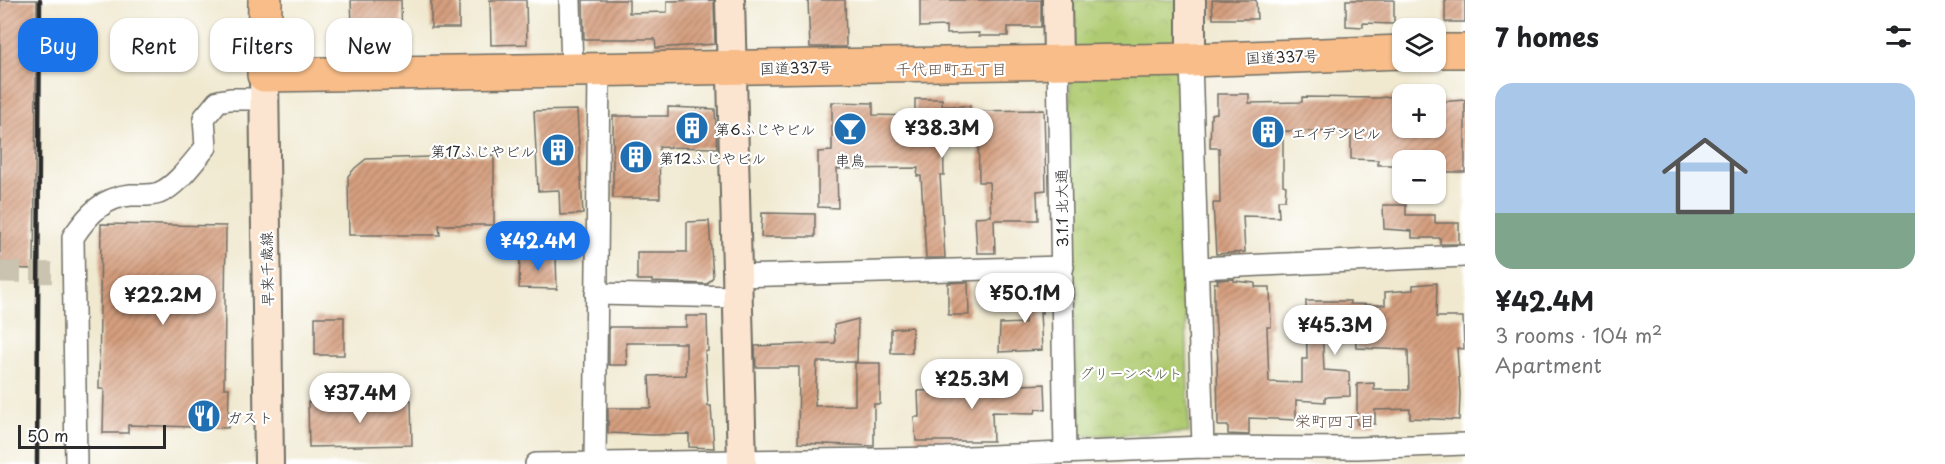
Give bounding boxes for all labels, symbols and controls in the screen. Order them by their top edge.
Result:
text: 7 homes [1495,17,1599,56]
chip: Buy [18,18,98,72]
chip: Rent [110,18,198,72]
chip: Filters [210,18,314,72]
chip: New [326,18,412,72]
map controls [1392,18,1446,204]
button: layers [1392,18,1446,72]
icon: filters [1882,20,1915,53]
street label: 国道337号 [1245,43,1319,69]
street label: 国道337号 [759,55,833,79]
district label: 千代田町五丁目 [895,56,1007,80]
button: + [1392,84,1446,138]
pin: ¥38.3M [893,108,991,159]
building icon: 第6ふじやビル [674,110,710,146]
bar icon: 串鳥 [832,111,868,147]
text: ¥38.3M [904,112,980,142]
building icon: エイデンビル [1250,114,1286,150]
place label: 第6ふじやビル [715,117,815,140]
place label: エイデンビル [1291,121,1381,144]
icon: home [1651,122,1759,230]
building icon: 第17ふじやビル [540,132,576,168]
place label: 第17ふじやビル [431,139,535,162]
building icon: 第12ふじやビル [618,139,654,175]
place label: 第12ふじやビル [659,146,766,169]
place label: 串鳥 [835,148,865,171]
button: − [1392,150,1446,204]
street label: 3.1.1 北大通 [1049,169,1073,247]
pin: ¥42.4M [489,221,587,272]
text: ¥42.4M [500,225,576,255]
street label: 早来千歳線 [254,231,278,307]
pin: ¥50.1M [976,273,1074,324]
pin: ¥22.2M [114,275,212,326]
text: ¥50.1M [989,277,1061,307]
text: ¥22.2M [124,279,202,309]
text: ¥42.4M [1495,281,1594,320]
pin: ¥45.3M [1286,305,1384,356]
text: ¥45.3M [1297,309,1373,339]
text: 3 rooms · 104 m² [1495,320,1662,350]
text: Apartment [1495,350,1602,380]
pin: ¥25.3M [923,359,1021,410]
park label: グリーンベルト [1079,361,1183,384]
text: ¥25.3M [935,363,1009,393]
pin: ¥37.4M [311,373,409,424]
text: ¥37.4M [323,377,397,407]
restaurant icon: ガスト [186,398,222,434]
place label: ガスト [227,405,274,428]
district label: 栄町四丁目 [1295,408,1375,432]
scale bar [18,422,166,450]
text: 50 m [27,423,68,447]

